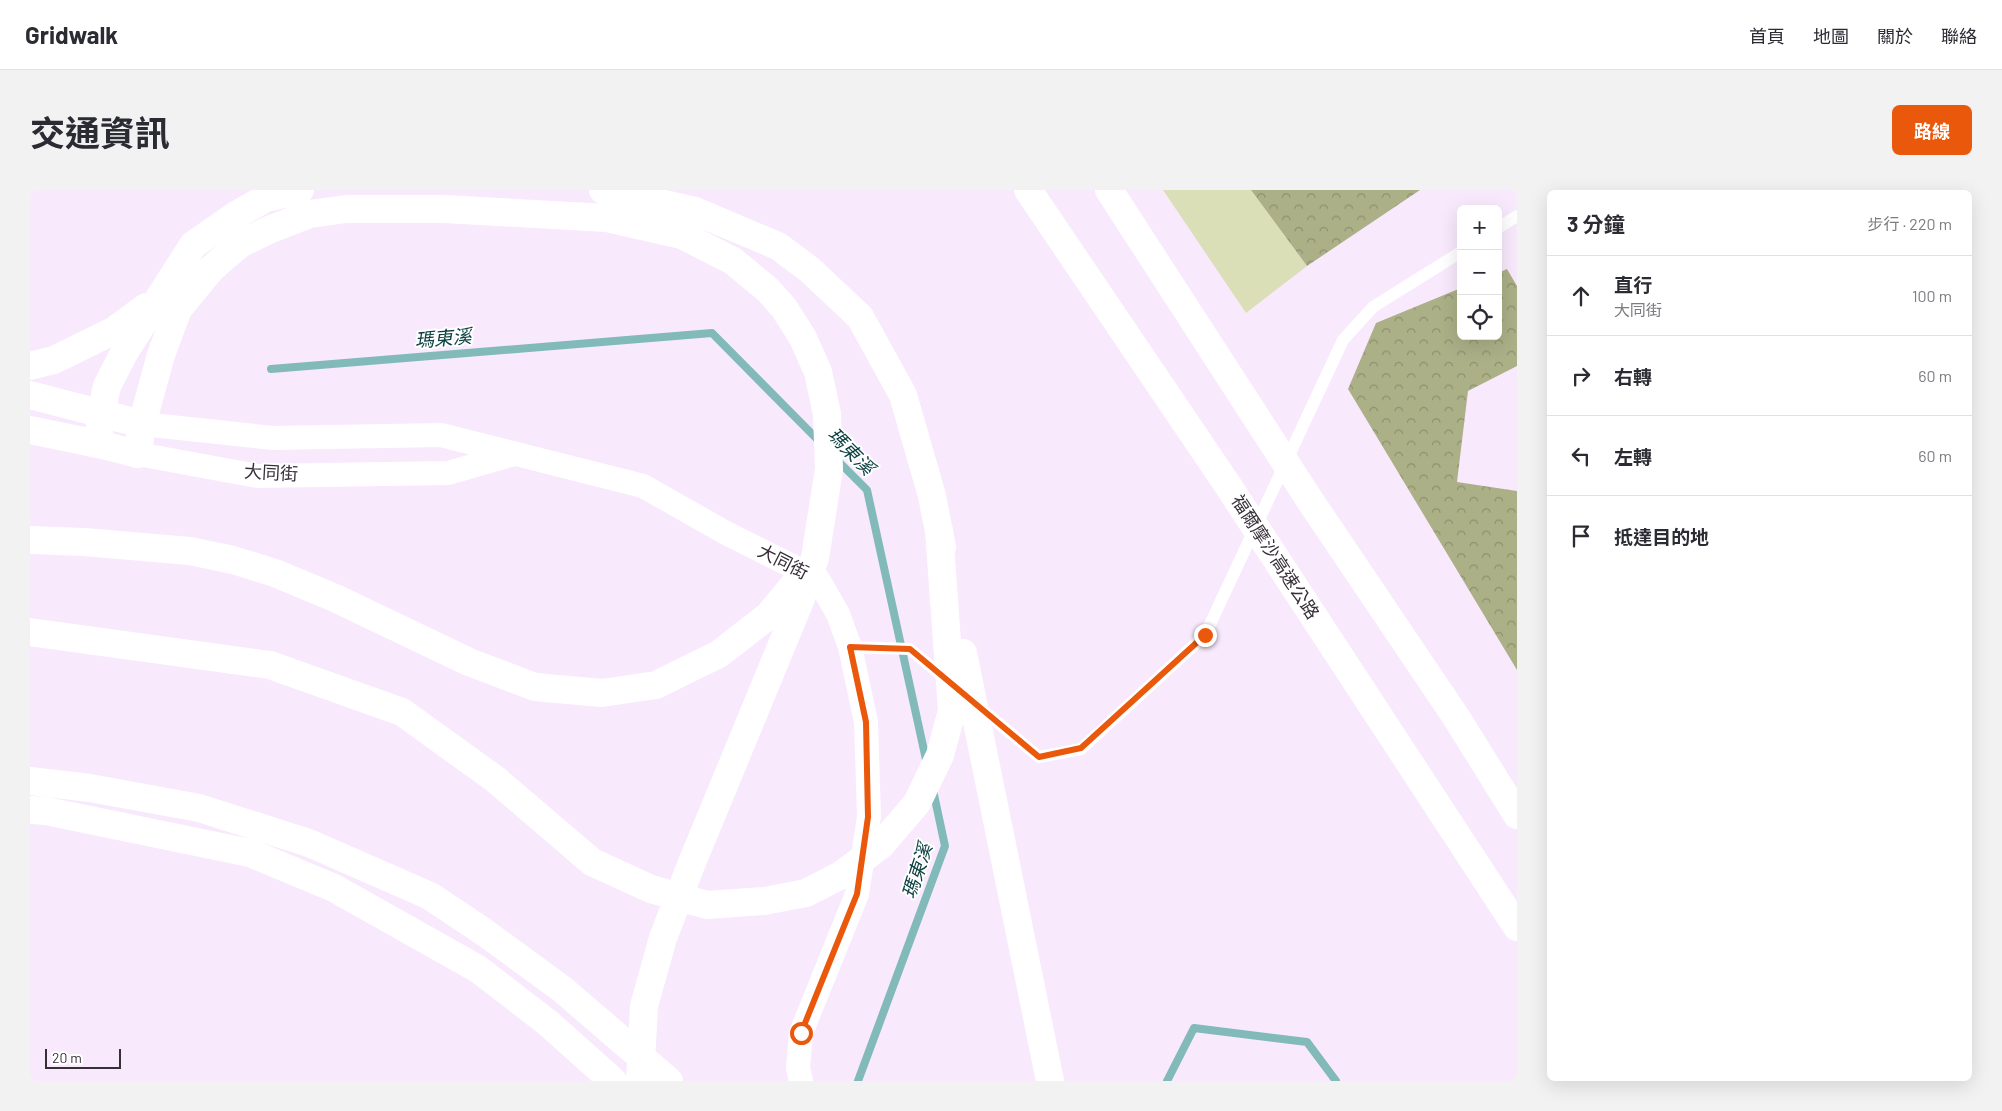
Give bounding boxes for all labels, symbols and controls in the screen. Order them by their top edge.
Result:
text: Gridwalk [25,20,118,49]
text: 首頁 [1749,25,1785,47]
text: 地圖 [1813,25,1849,47]
text: 關於 [1877,25,1913,47]
text: 聯絡 [1941,25,1977,47]
button: 路線 [1892,105,1972,155]
text: 交通資訊 [30,111,170,153]
map controls [1457,205,1502,340]
button: + [1457,205,1502,250]
text: 3 分鐘 [1567,211,1625,236]
text: 步行 · 220 m [1868,214,1952,233]
button: − [1457,250,1502,295]
text: 直行 [1614,273,1652,296]
icon: ahead [1567,282,1595,310]
text: 100 m [1912,286,1952,305]
button: locate [1457,295,1502,340]
text: 大同街 [1614,300,1662,319]
water label: 瑪東溪 [414,323,475,351]
icon: right [1567,362,1595,390]
text: 右轉 [1614,365,1652,388]
text: 60 m [1918,366,1952,385]
water label: 瑪東溪 [823,422,882,481]
icon: left [1567,442,1595,470]
text: 左轉 [1614,445,1652,468]
text: 60 m [1918,446,1952,465]
street label: 大同街 [244,460,299,484]
street label: 福爾摩沙高速公路 [1227,490,1324,623]
icon: arrive [1567,522,1595,550]
text: 抵達目的地 [1614,525,1709,548]
street label: 大同街 [754,539,813,583]
route end [1194,624,1217,647]
water label: 瑪東溪 [897,837,937,902]
route start [790,1022,813,1045]
scale bar [45,1046,121,1069]
text: 20 m [52,1049,82,1066]

